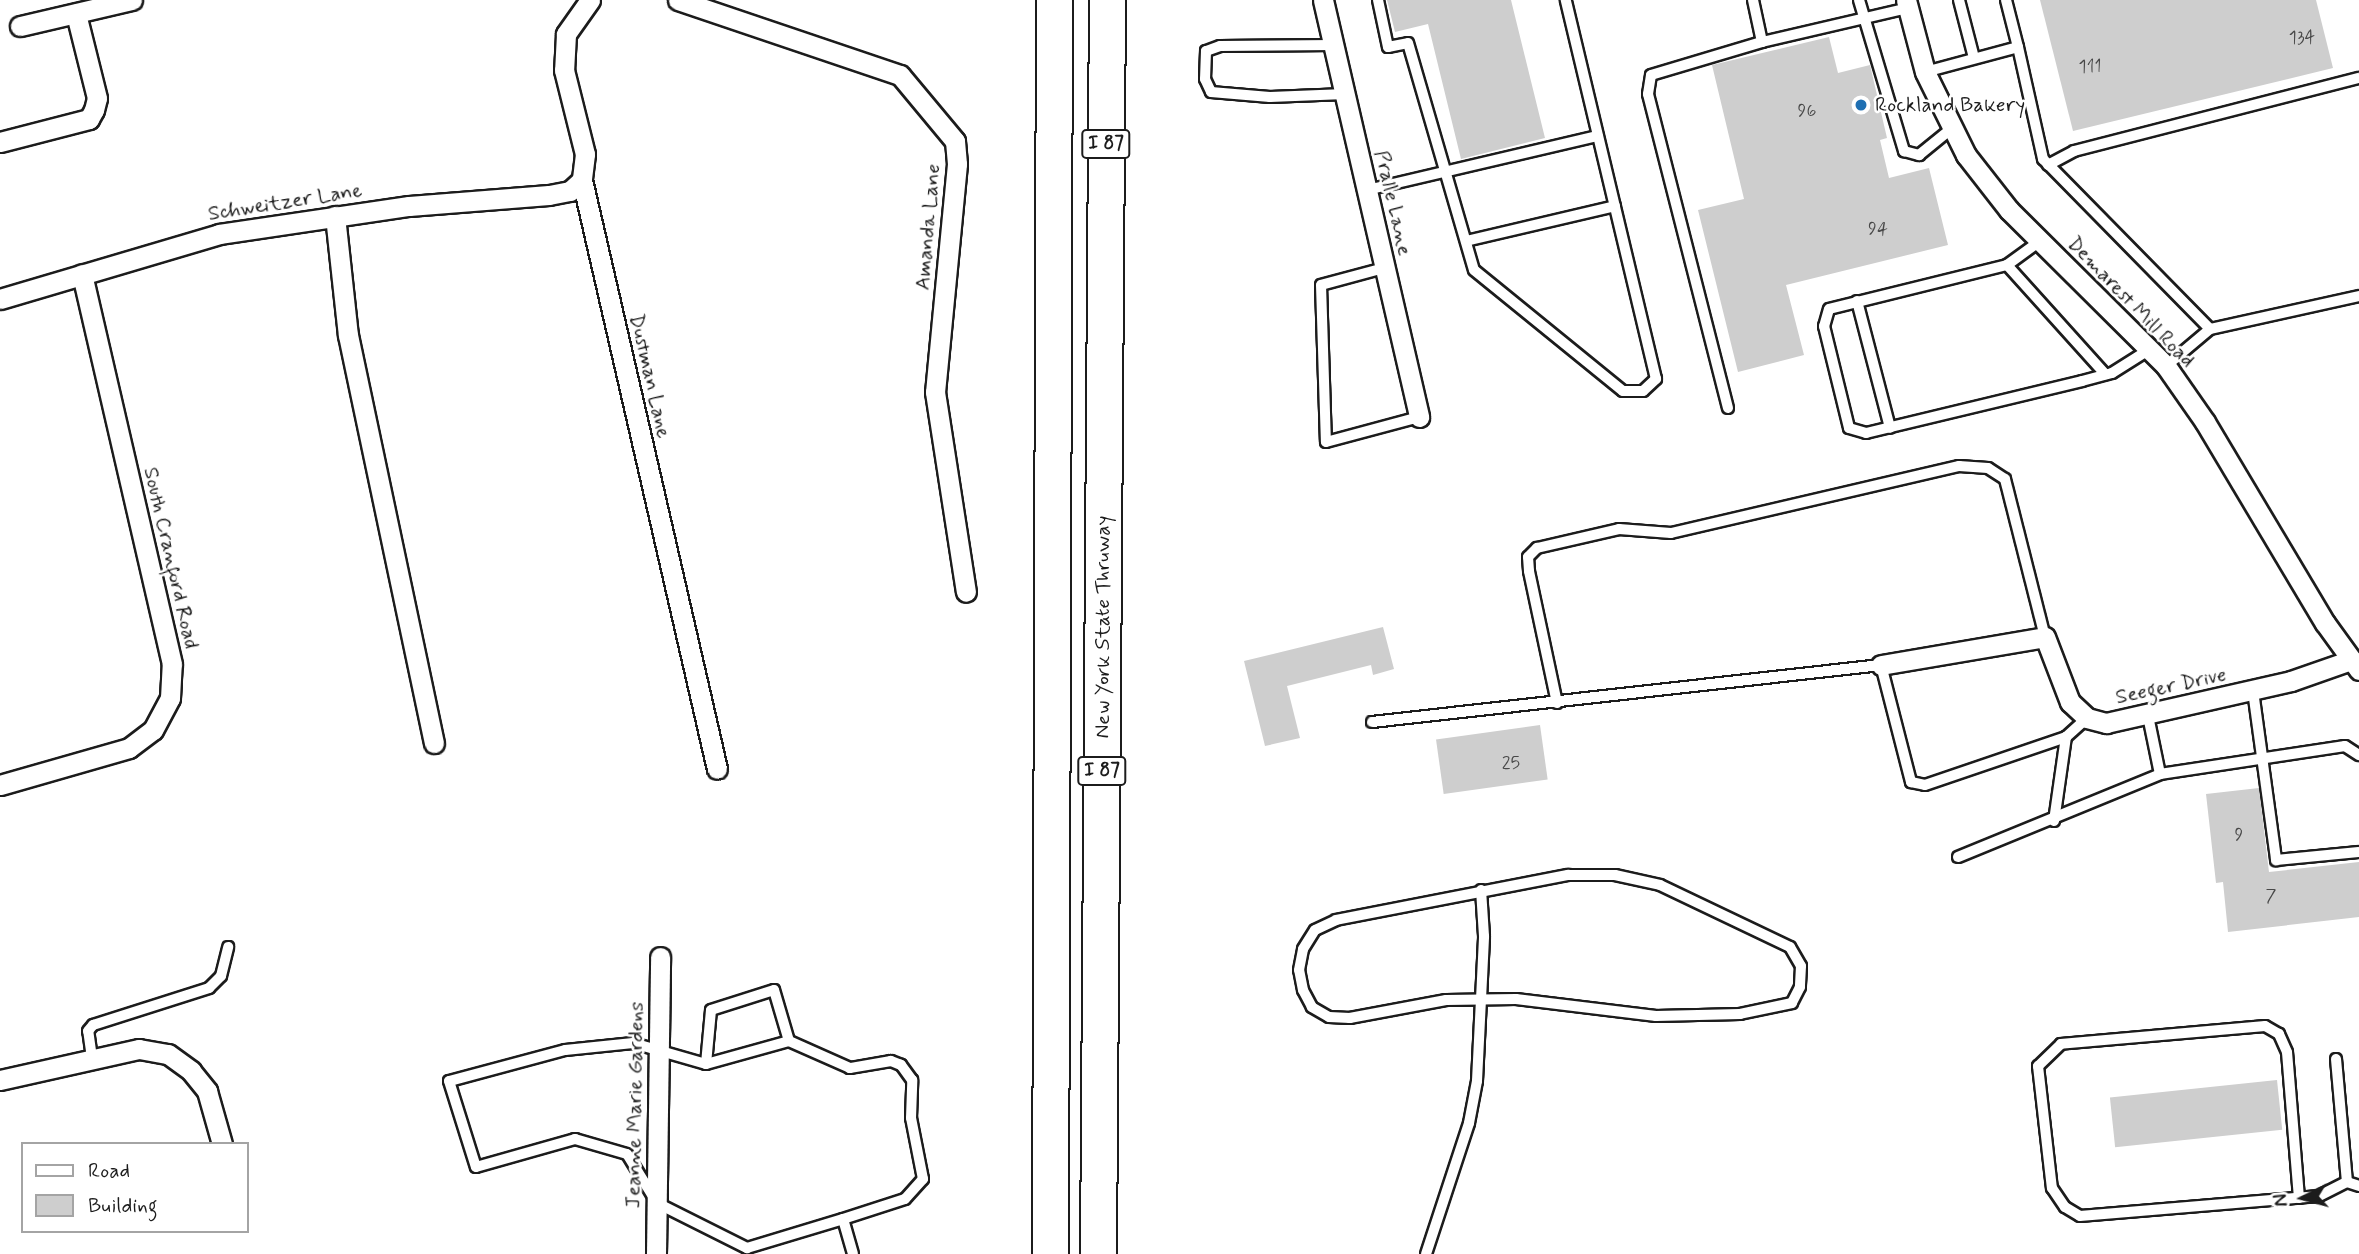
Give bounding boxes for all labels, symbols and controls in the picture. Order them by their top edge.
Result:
house number: 134 [2289,27,2315,49]
house number: 111 [2079,56,2101,78]
place label: Rockland Bakery [1875,92,2025,118]
marker: Rockland Bakery [1853,97,1869,113]
house number: 96 [1798,100,1816,122]
road number: I 87 [1080,128,1132,160]
street label: Pralle Lane [1369,150,1417,256]
street label: Amanda Lane [910,163,946,291]
street label: Schweitzer Lane [206,177,364,227]
house number: 94 [1868,218,1888,240]
street label: Demarest Mill Road [2062,231,2200,373]
street label: Dustman Lane [623,311,677,441]
street label: South Cranford Road [138,465,204,651]
street label: New York State Thruway [1090,517,1116,737]
street label: Seeger Drive [2113,662,2229,710]
house number: 25 [1502,752,1520,774]
road number: I 87 [1076,756,1128,786]
house number: 9 [2235,824,2243,846]
house number: 7 [2266,885,2276,907]
street label: Jeanne Marie Gardens [621,1001,649,1209]
legend [21,1142,248,1233]
text: Road [88,1157,130,1185]
north arrow [2268,1163,2338,1233]
text: Building [88,1192,158,1220]
text: N [2269,1193,2295,1208]

